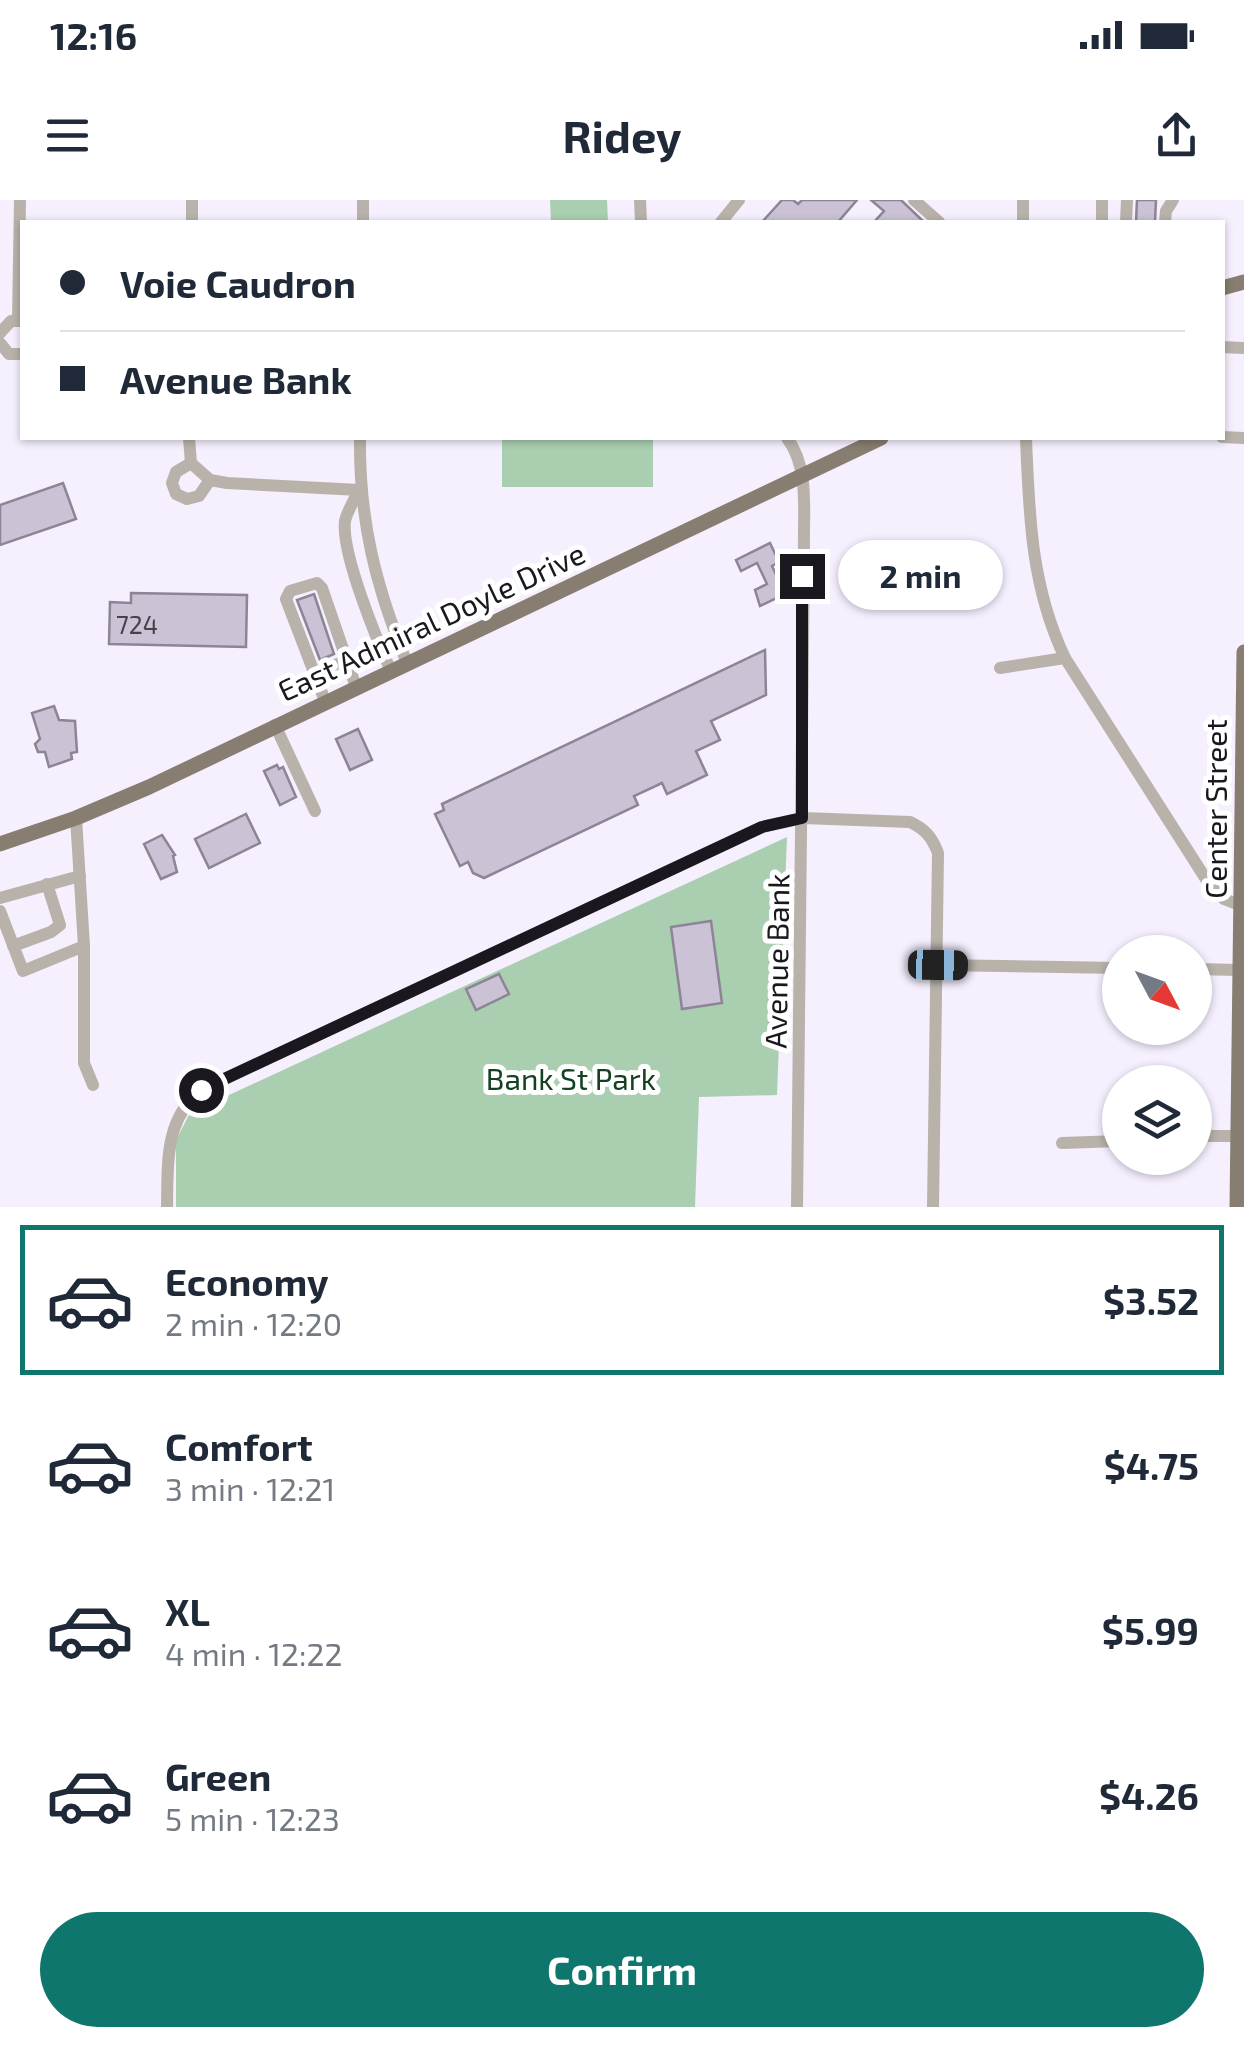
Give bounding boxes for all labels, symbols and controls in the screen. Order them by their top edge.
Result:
text: 12:16 [50,12,137,58]
icon: menu [40,108,95,163]
text: Ridey [562,108,682,162]
icon: share [1149,108,1204,163]
text: Voie Caudron [120,260,356,306]
text: Avenue Bank [120,356,352,402]
street label: East Admiral Doyle Drive [272,534,590,708]
callout: 2 min [837,541,1002,611]
route end [780,554,825,599]
text: 2 min [880,556,961,594]
house number: 724 [116,609,158,639]
street label: Center Street [1197,719,1233,899]
street label: Avenue Bank [756,873,796,1049]
north arrow [1102,935,1212,1045]
map controls [1102,935,1212,1175]
car [908,949,968,981]
park label: Bank St Park [486,1060,656,1096]
button: layers [1102,1065,1212,1175]
route start [179,1068,224,1113]
icon: car [45,1255,135,1345]
text: Economy [165,1258,329,1304]
text: $3.52 [1103,1277,1199,1323]
text: 2 min · 12:20 [165,1304,342,1342]
icon: car [45,1420,135,1510]
text: Comfort [165,1423,313,1469]
text: $4.75 [1104,1442,1199,1488]
text: 3 min · 12:21 [165,1469,335,1507]
icon: car [45,1585,135,1675]
text: XL [165,1588,210,1634]
text: $5.99 [1102,1607,1199,1653]
text: 4 min · 12:22 [165,1634,342,1672]
icon: car [45,1750,135,1840]
text: Green [165,1753,271,1799]
text: $4.26 [1099,1772,1199,1818]
text: 5 min · 12:23 [165,1799,340,1837]
button: Confirm [40,1912,1204,2027]

